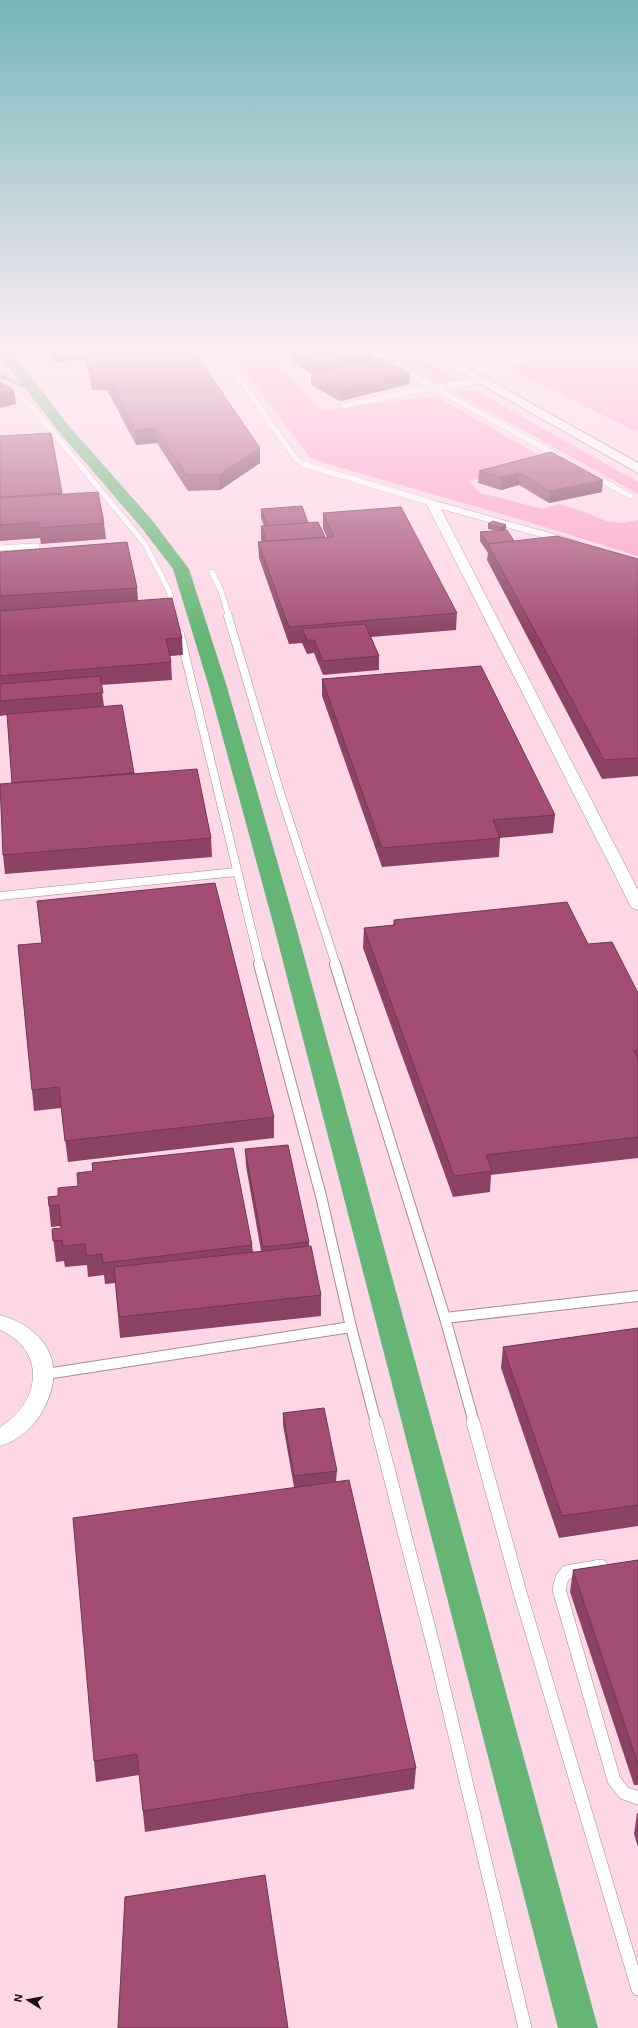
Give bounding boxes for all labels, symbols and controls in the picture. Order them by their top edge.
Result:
north arrow [8,1980,48,2020]
text: N [11,1993,25,2003]

